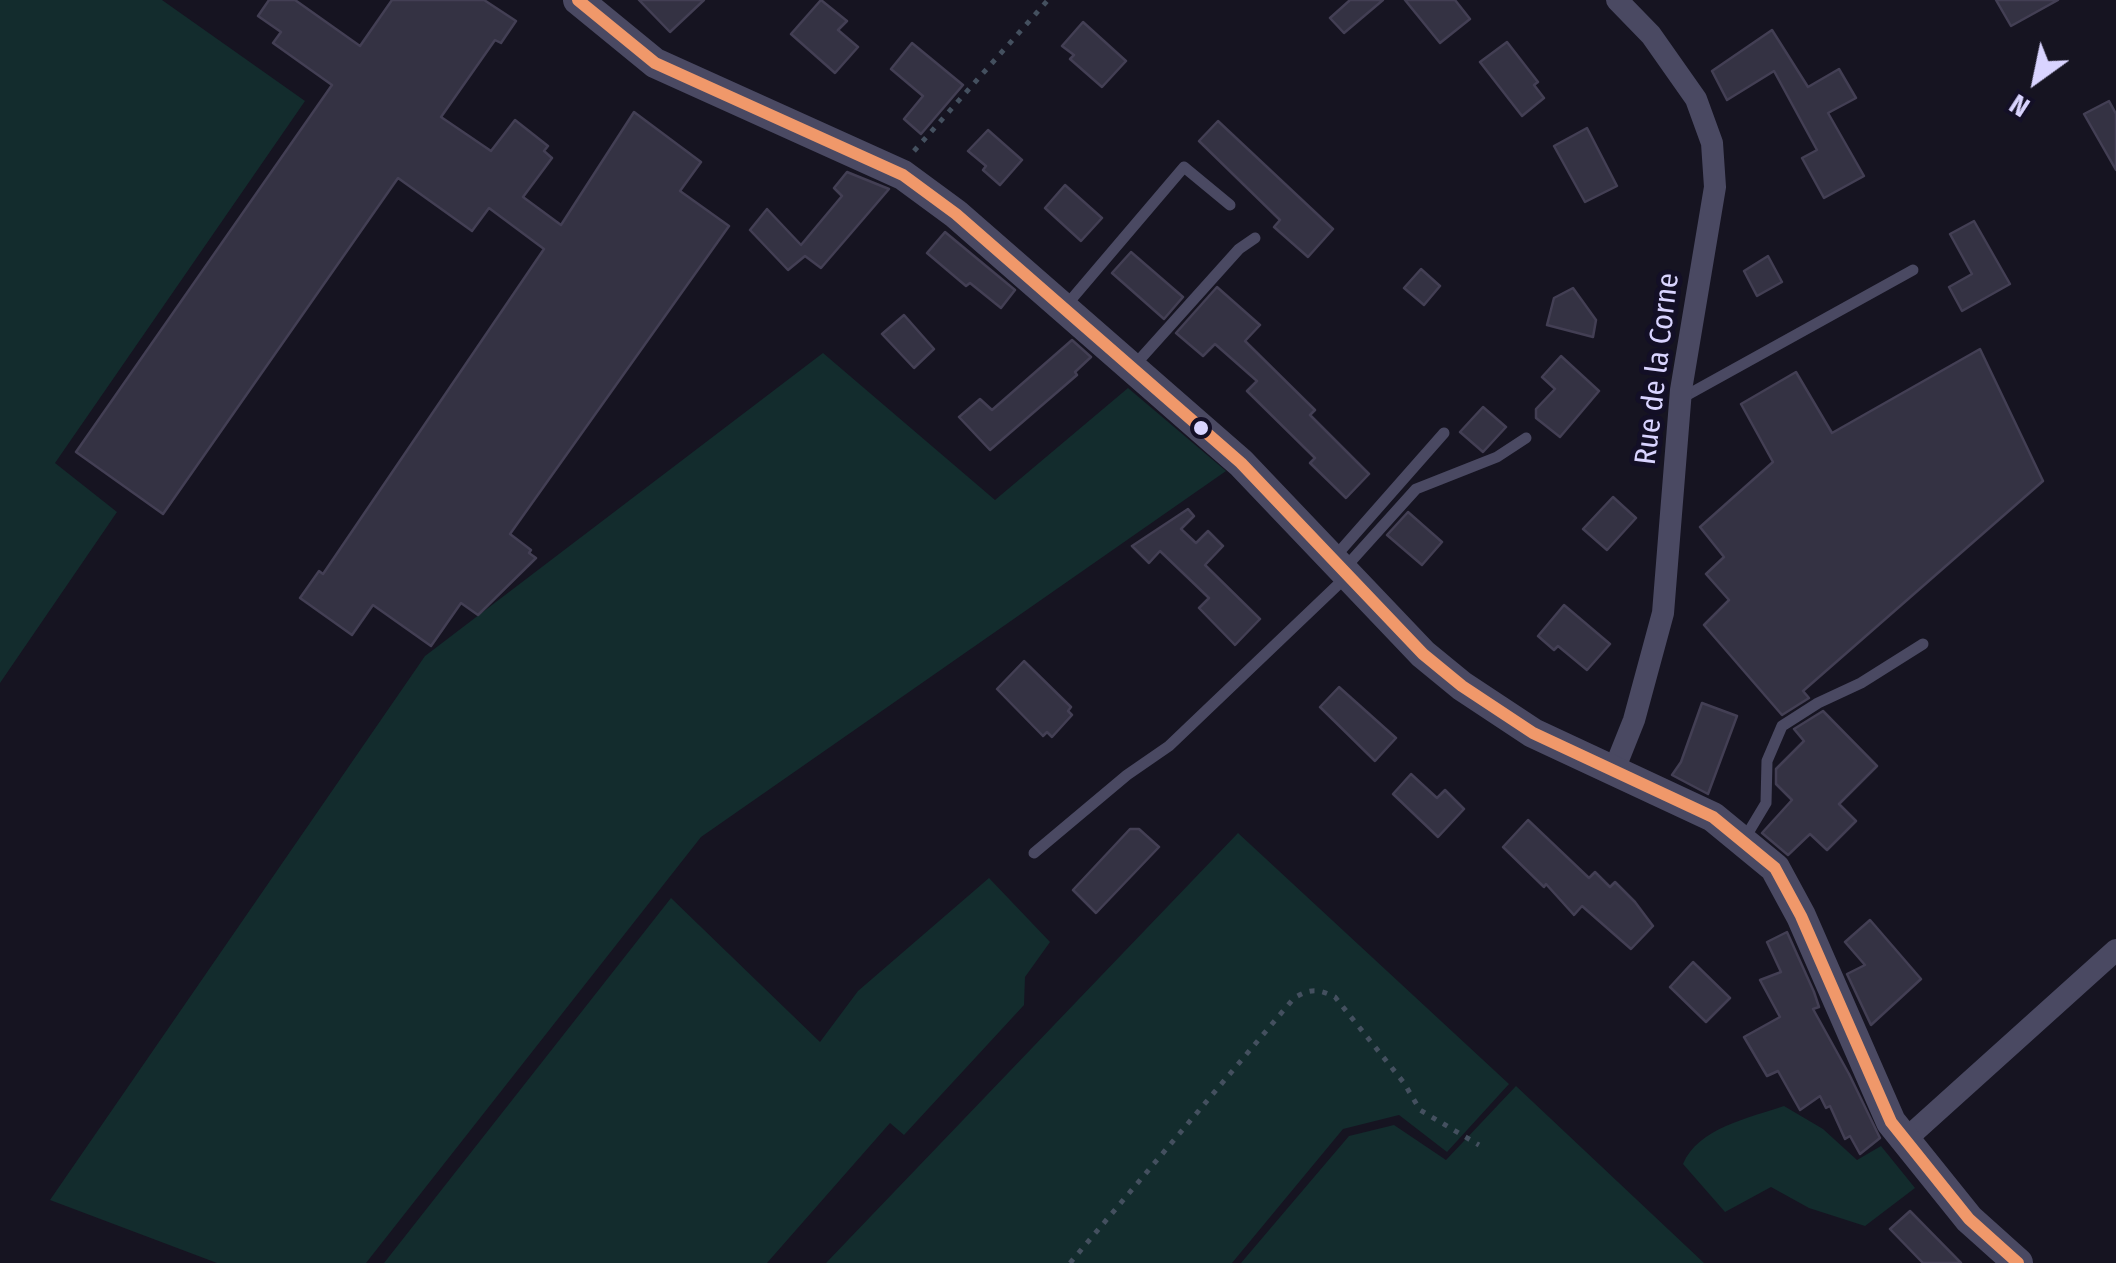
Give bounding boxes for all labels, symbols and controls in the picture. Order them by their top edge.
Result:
north arrow [1986,30,2086,130]
text: N [2003,87,2035,124]
street label: Rue de la Corne [1628,271,1688,467]
unlabelled marker [1191,418,1211,438]

